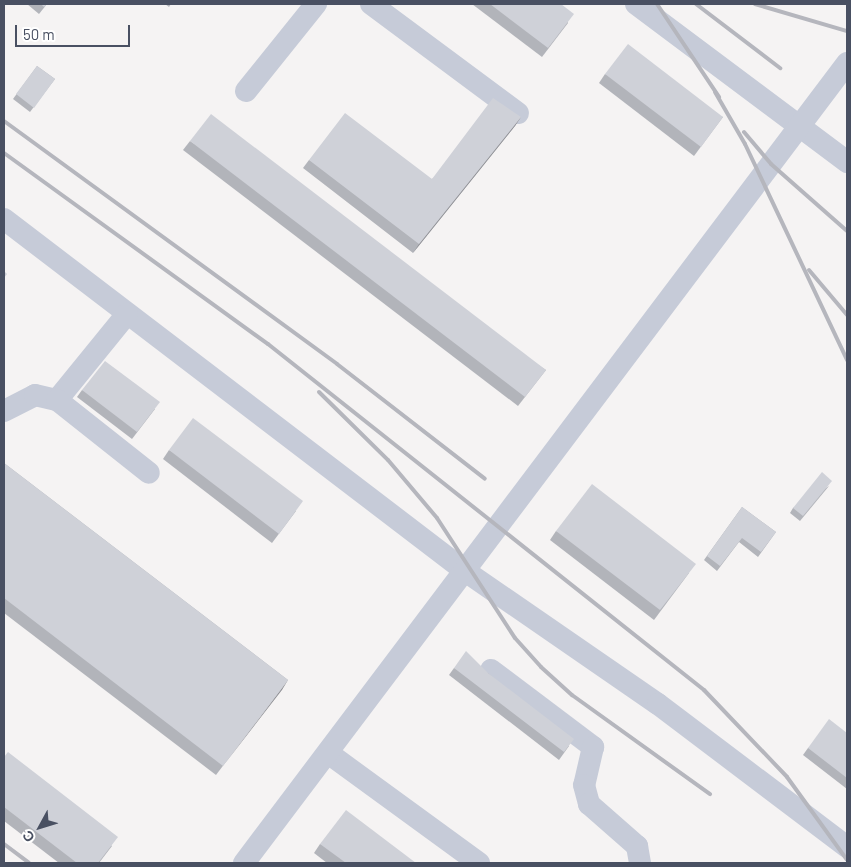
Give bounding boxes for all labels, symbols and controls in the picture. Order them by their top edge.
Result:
scale bar [18,15,132,47]
text: 50 m [23,25,55,43]
north arrow [15,802,65,852]
text: С [18,827,38,846]

